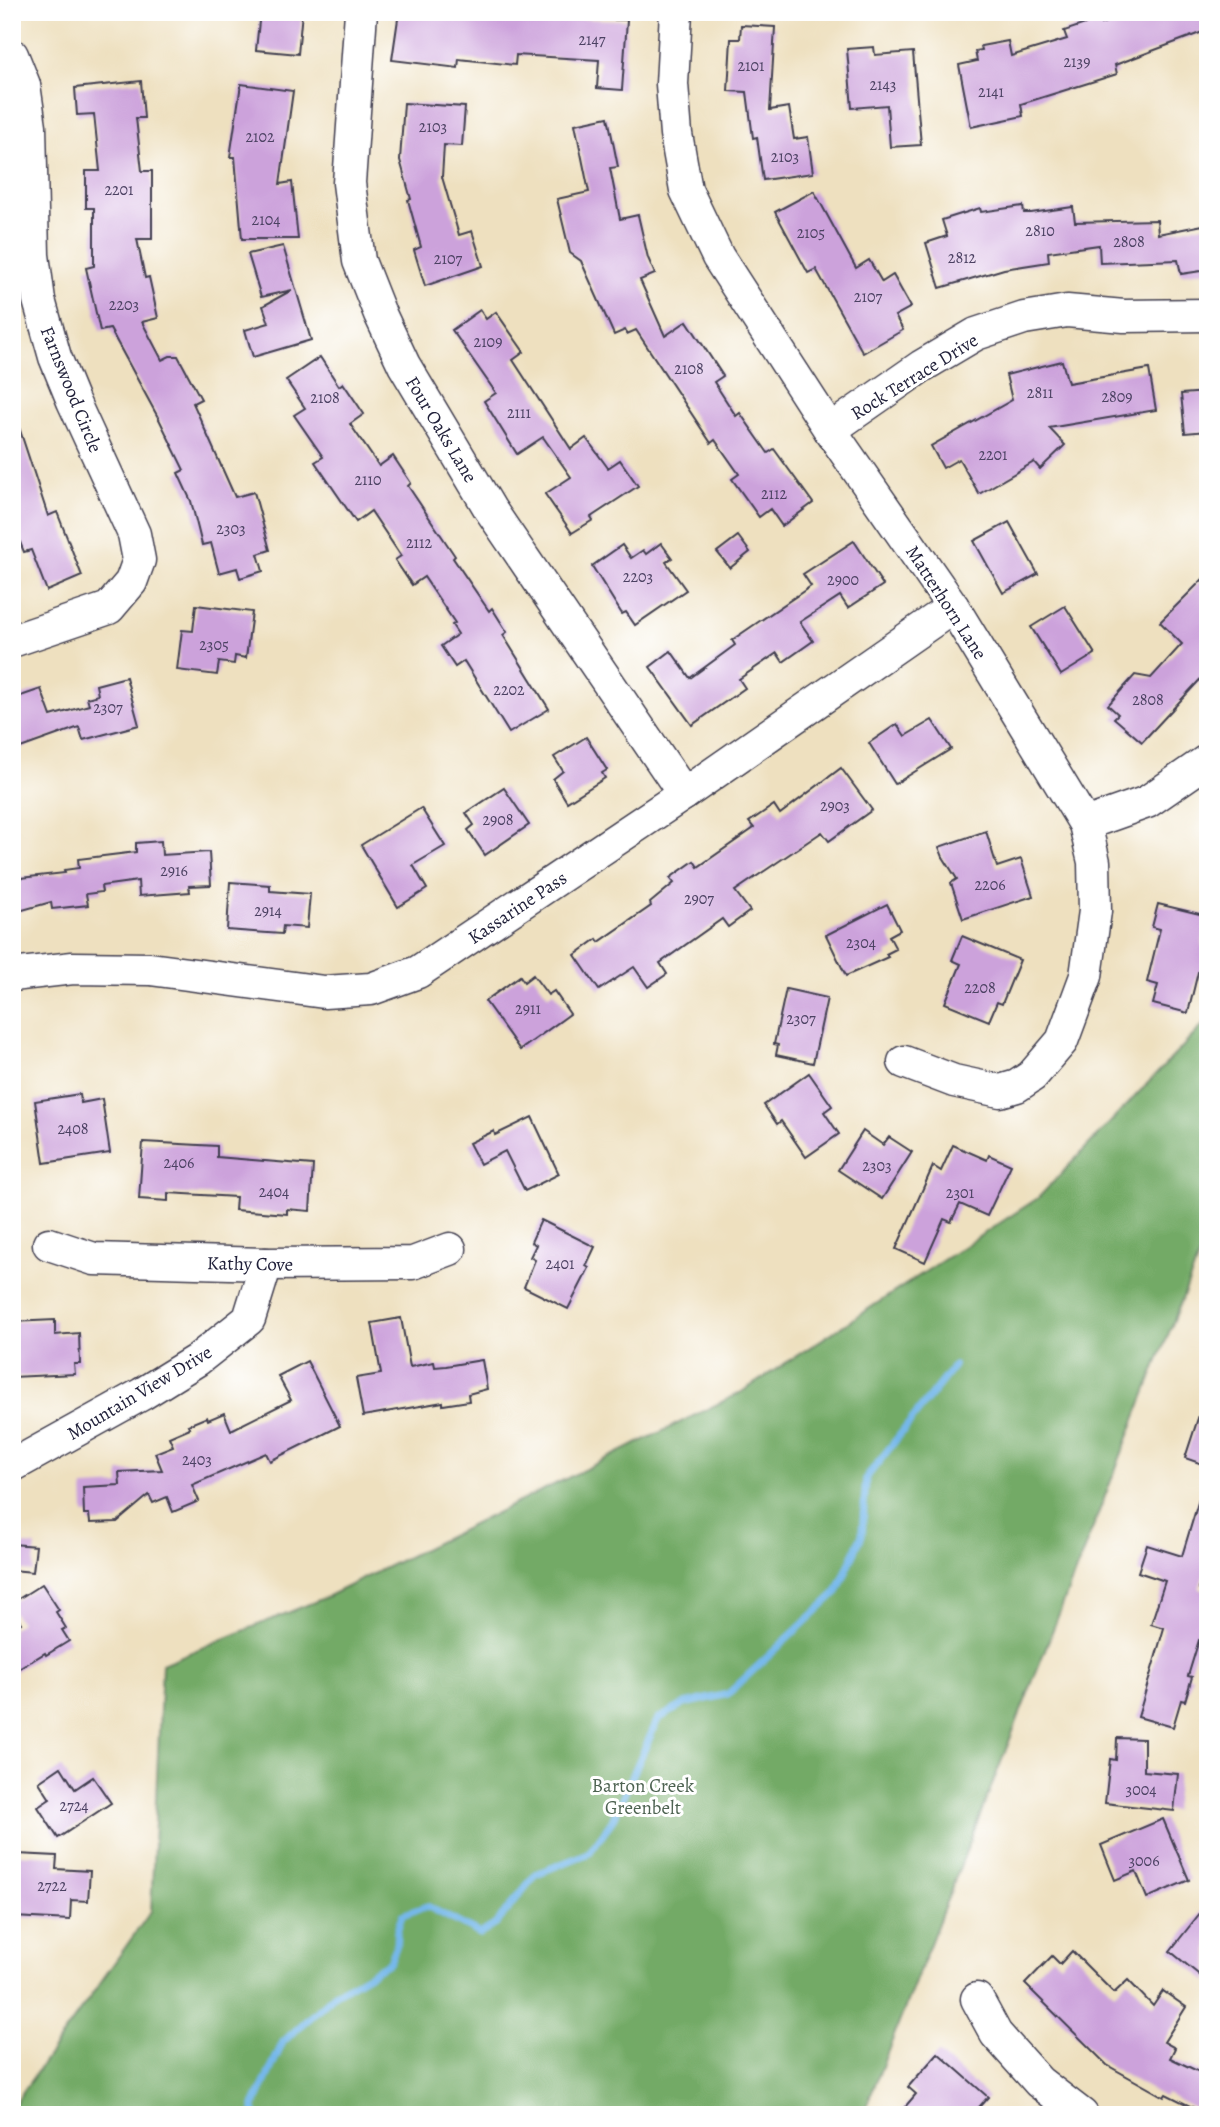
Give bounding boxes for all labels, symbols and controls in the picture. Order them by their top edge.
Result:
house number: 2147 [578,29,606,51]
house number: 2139 [1063,51,1091,73]
house number: 2101 [737,55,765,77]
house number: 2143 [870,74,896,96]
house number: 2141 [978,81,1004,103]
house number: 2103 [419,116,447,138]
house number: 2102 [245,126,275,148]
house number: 2103 [771,146,799,168]
house number: 2201 [104,179,134,201]
house number: 2104 [252,209,280,231]
house number: 2810 [1025,220,1055,242]
house number: 2105 [797,222,825,244]
house number: 2808 [1113,231,1145,253]
house number: 2812 [948,247,977,269]
house number: 2107 [434,248,462,270]
house number: 2107 [854,286,882,308]
house number: 2203 [109,294,139,316]
street label: Farnswood Circle [34,322,108,456]
street label: Rock Terrace Drive [846,327,983,426]
house number: 2109 [474,331,502,353]
house number: 2108 [674,358,704,380]
street label: Four Oaks Lane [399,371,483,488]
house number: 2811 [1027,382,1054,404]
house number: 2809 [1101,386,1133,408]
house number: 2108 [310,387,340,409]
house number: 2111 [507,402,532,424]
house number: 2201 [978,444,1008,466]
house number: 2110 [354,469,382,491]
house number: 2112 [761,483,787,505]
house number: 2303 [216,518,246,540]
house number: 2112 [406,532,432,554]
street label: Matterhorn Lane [899,540,993,665]
house number: 2203 [623,566,653,588]
house number: 2900 [827,569,859,591]
house number: 2305 [199,634,229,656]
house number: 2202 [493,679,525,701]
house number: 2808 [1132,689,1164,711]
house number: 2307 [93,697,123,719]
house number: 2903 [820,795,850,817]
house number: 2908 [482,809,514,831]
house number: 2916 [160,860,188,882]
street label: Kassarine Pass [463,865,572,951]
house number: 2206 [974,874,1006,896]
house number: 2907 [684,888,714,910]
house number: 2914 [254,900,282,922]
house number: 2304 [846,932,876,954]
house number: 2208 [964,977,996,999]
house number: 2911 [515,998,541,1020]
house number: 2307 [786,1008,816,1030]
house number: 2408 [57,1118,89,1140]
house number: 2406 [164,1152,194,1174]
house number: 2303 [862,1155,892,1177]
house number: 2404 [259,1181,289,1203]
house number: 2301 [946,1182,975,1204]
street label: Kathy Cove [207,1250,293,1278]
house number: 2401 [546,1253,575,1275]
street label: Mountain View Drive [62,1339,217,1447]
house number: 2403 [182,1449,212,1471]
park label: Barton Creek Greenbelt [592,1773,695,1821]
house number: 3004 [1126,1779,1156,1801]
house number: 2724 [59,1795,89,1817]
house number: 3006 [1128,1850,1160,1872]
house number: 2722 [37,1875,67,1897]

